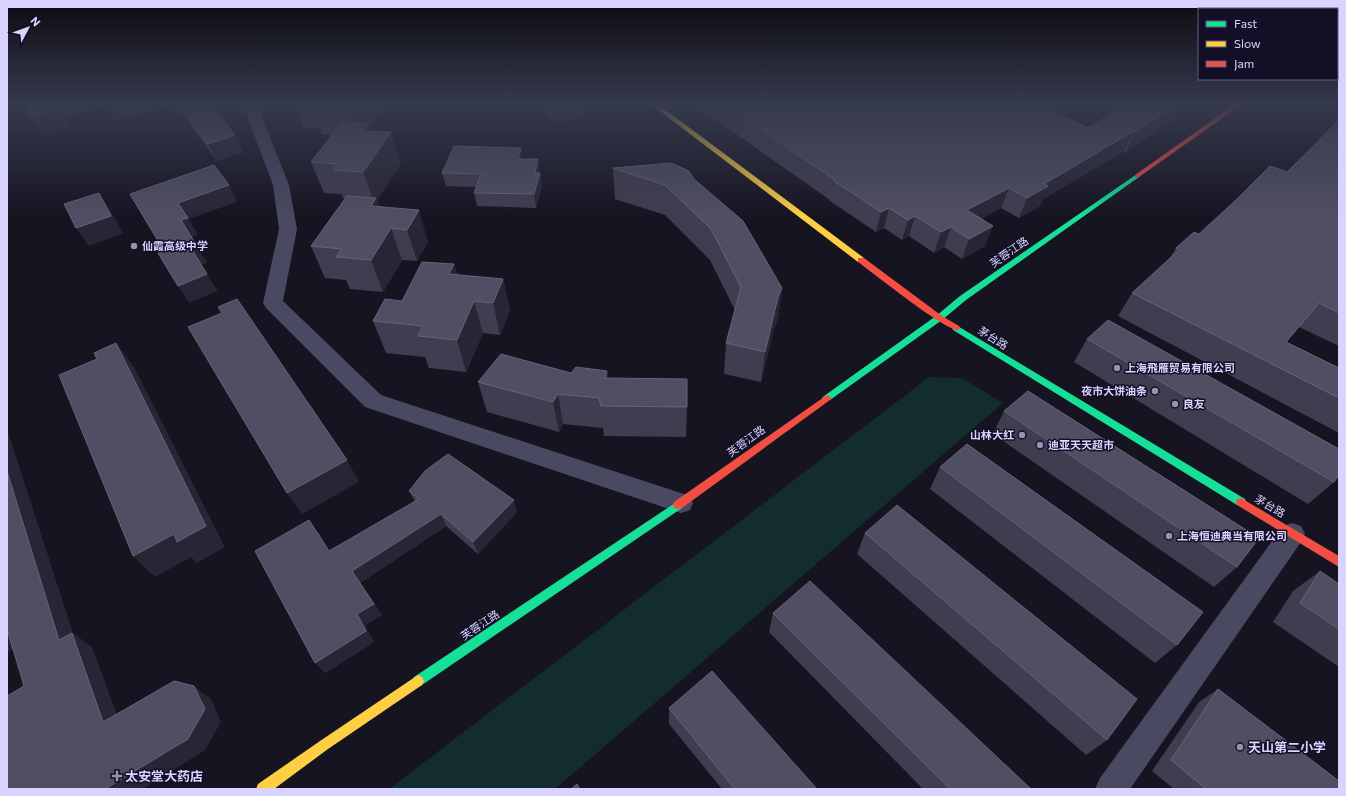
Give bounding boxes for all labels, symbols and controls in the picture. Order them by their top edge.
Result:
north arrow [8,8,48,48]
legend [1198,8,1338,80]
text: N [28,14,44,28]
text: Fast [1234,16,1257,30]
text: Slow [1234,36,1261,50]
text: Jam [1234,56,1254,71]
street label: 芙蓉江路 [987,234,1030,270]
place label: 仙霞高级中学 [142,239,208,252]
marker: 仙霞高级中学 [129,241,139,251]
street label: 茅台路 [976,323,1011,352]
place label: 上海飛雁贸易有限公司 [1125,361,1235,374]
marker: 上海飛雁贸易有限公司 [1112,363,1122,373]
place label: 夜市大饼油条 [1081,384,1147,397]
marker: 夜市大饼油条 [1150,386,1160,396]
place label: 良友 [1183,397,1205,410]
marker: 良友 [1170,399,1180,409]
street label: 芙蓉江路 [724,422,767,459]
place label: 山林大红 [970,428,1014,441]
marker: 山林大红 [1017,430,1027,440]
place label: 迪亚天天超市 [1048,438,1114,451]
marker: 迪亚天天超市 [1035,440,1045,450]
street label: 茅台路 [1253,492,1288,520]
place label: 上海恒迪典当有限公司 [1177,529,1287,542]
marker: 上海恒迪典当有限公司 [1164,531,1174,541]
street label: 芙蓉江路 [458,607,502,642]
place label: 天山第二小学 [1248,739,1326,755]
marker: 天山第二小学 [1235,742,1245,752]
place label: 太安堂大药店 [125,768,203,784]
marker: 太安堂大药店 [112,771,122,781]

